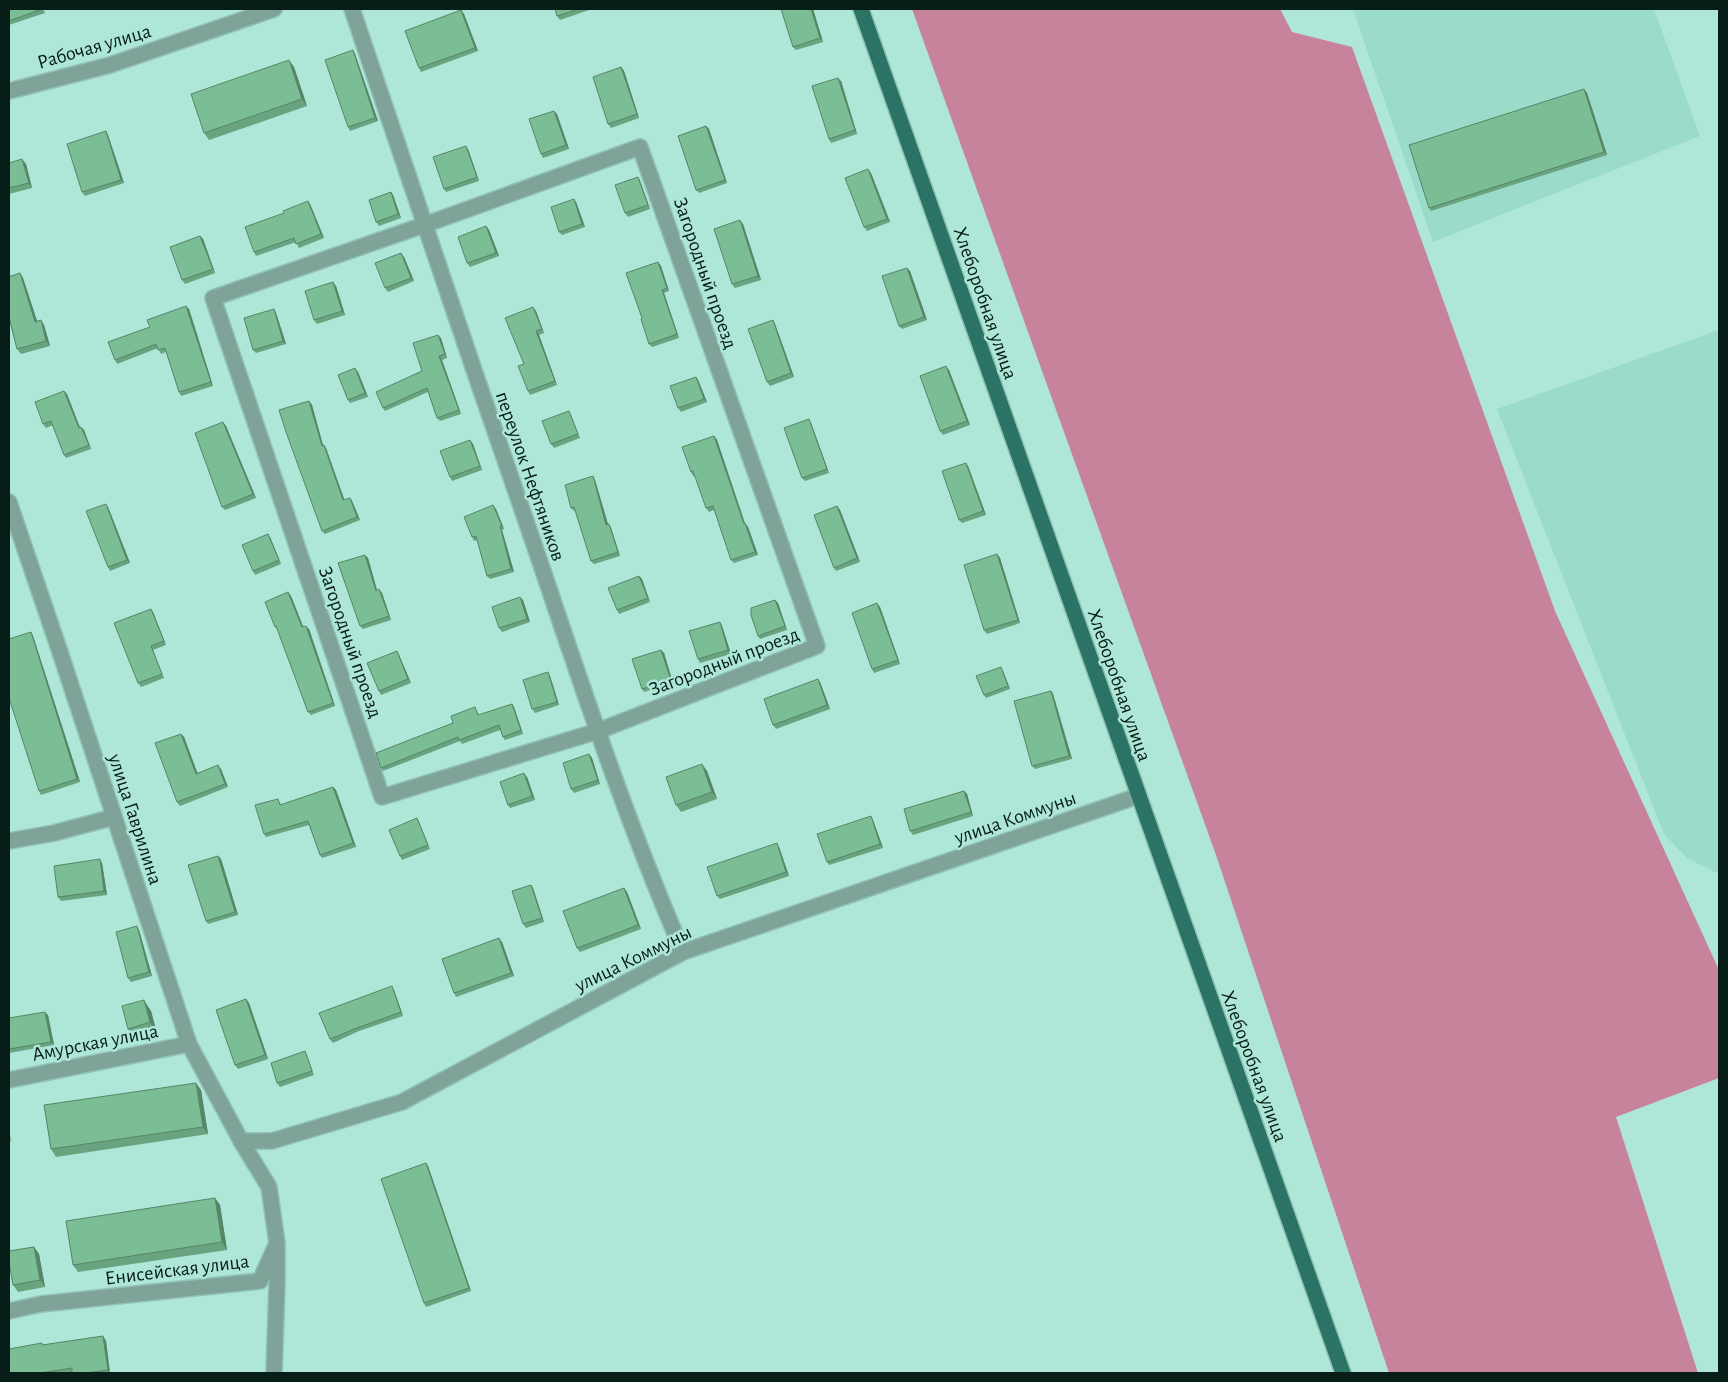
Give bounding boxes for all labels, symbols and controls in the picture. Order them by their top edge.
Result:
street label: Рабочая улица [35,21,153,73]
street label: Загородный проезд [670,195,740,352]
street label: Хлеборобная улица [950,225,1020,382]
street label: переулок Нефтяников [492,389,568,564]
street label: Загородный проезд [315,564,385,721]
street label: Хлеборобная улица [1084,607,1154,764]
street label: Загородный проезд [647,624,802,700]
street label: улица Гаврилина [104,751,166,887]
street label: улица Коммуны [951,788,1079,848]
street label: улица Коммуны [571,922,695,996]
street label: Хлеборобная улица [1217,988,1291,1145]
street label: Амурская улица [30,1021,160,1065]
street label: Енисейская улица [104,1251,250,1289]

